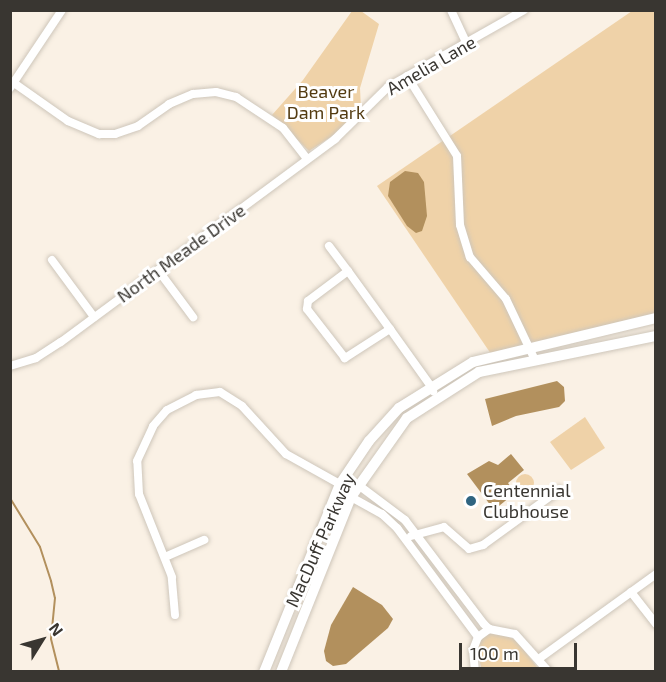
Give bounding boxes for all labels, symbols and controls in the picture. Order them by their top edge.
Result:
street label: Amelia Lane [382,31,480,99]
park label: Beaver Dam Park [287,81,365,124]
street label: North Meade Drive [113,199,249,307]
street label: MacDuff Parkway [281,470,359,610]
place label: Centennial Clubhouse [483,480,571,522]
marker: Centennial Clubhouse [464,494,478,508]
north arrow [12,610,72,670]
text: N [46,619,68,639]
scale bar [462,631,580,669]
text: 100 m [470,642,519,664]

